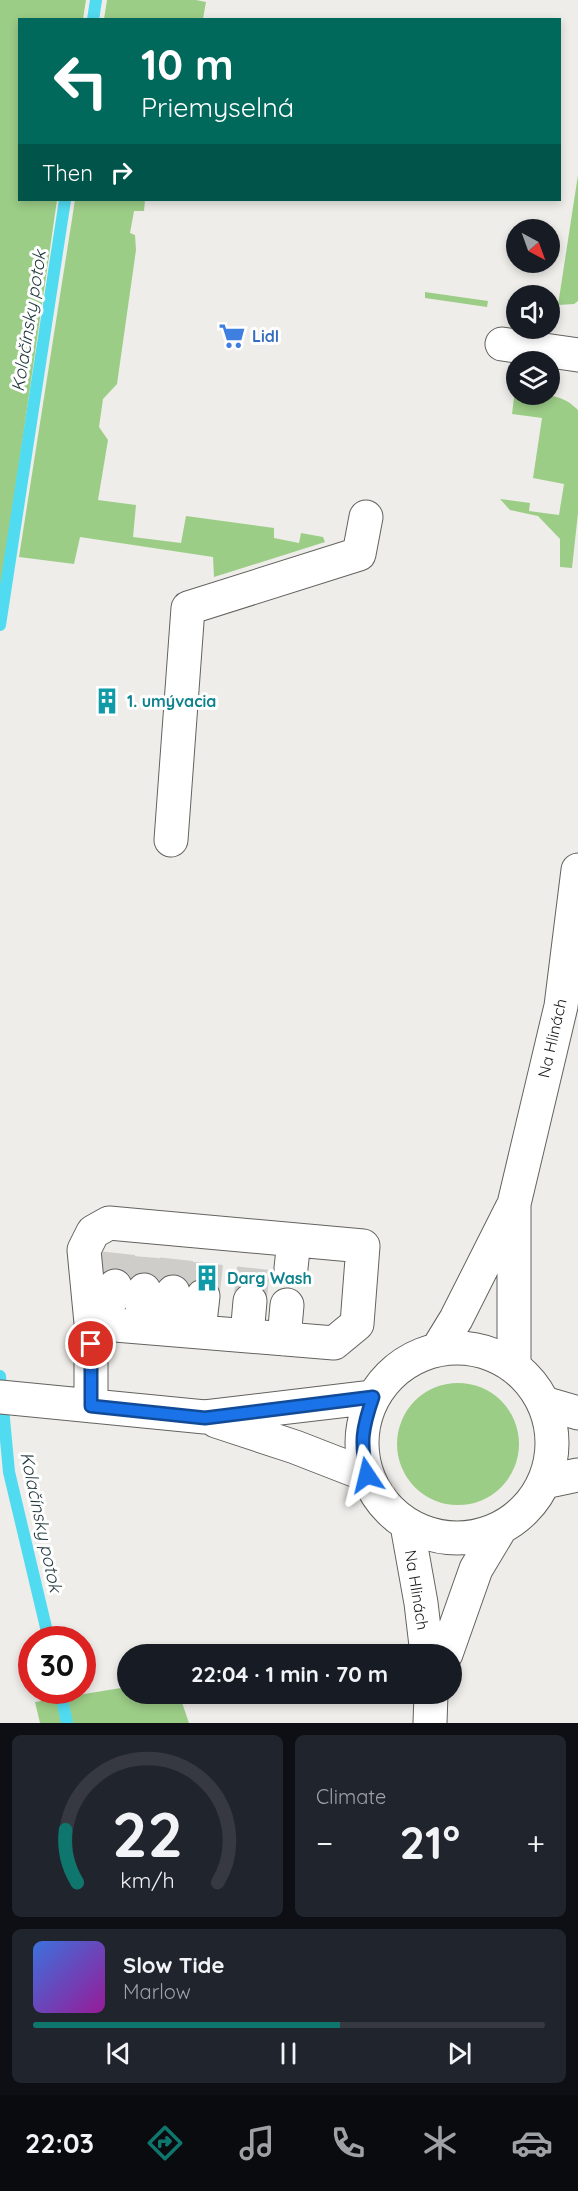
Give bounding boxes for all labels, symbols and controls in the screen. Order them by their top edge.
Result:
text: 10 m [141,38,234,91]
icon: left [42,42,120,120]
text: Priemyselná [141,90,294,124]
icon: right [105,156,138,189]
text: Then [42,159,93,187]
north arrow [506,219,560,273]
map controls [506,219,560,405]
water label: Kolačínsky potok [6,247,51,393]
button: sound [506,285,560,339]
supermarket icon: Lidl [217,321,247,351]
place label: Lidl [252,326,279,346]
button: layers [506,351,560,405]
building icon: 1. umývacia [92,686,122,716]
place label: 1. umývacia [127,691,216,711]
street label: Na Hlinách [533,996,571,1080]
building icon: Darg Wash [192,1263,222,1293]
place label: Darg Wash [227,1268,312,1288]
pin [65,1318,116,1369]
icon: arrive [74,1327,107,1360]
position arrow [335,1443,399,1507]
water label: Kolačínsky potok [15,1450,68,1595]
street label: Na Hlinách [401,1549,433,1631]
speed limit sign: 30 [18,1626,96,1704]
text: 22:04 · 1 min · 70 m [191,1660,388,1688]
text: Climate [316,1784,386,1809]
text: 22 [112,1795,183,1873]
text: 21° [399,1814,460,1870]
text: − [316,1822,333,1863]
text: + [526,1822,545,1863]
text: km/h [120,1867,175,1893]
text: Slow Tide [123,1951,224,1979]
text: Marlow [123,1979,191,2004]
icon: previous [102,2037,135,2070]
icon: pause [272,2037,305,2070]
icon: next [443,2037,476,2070]
icon: directions [144,2122,186,2164]
icon: music [236,2122,278,2164]
icon: phone [327,2122,369,2164]
icon: climate [419,2122,461,2164]
icon: car [511,2122,553,2164]
text: 22:03 [25,2126,94,2160]

